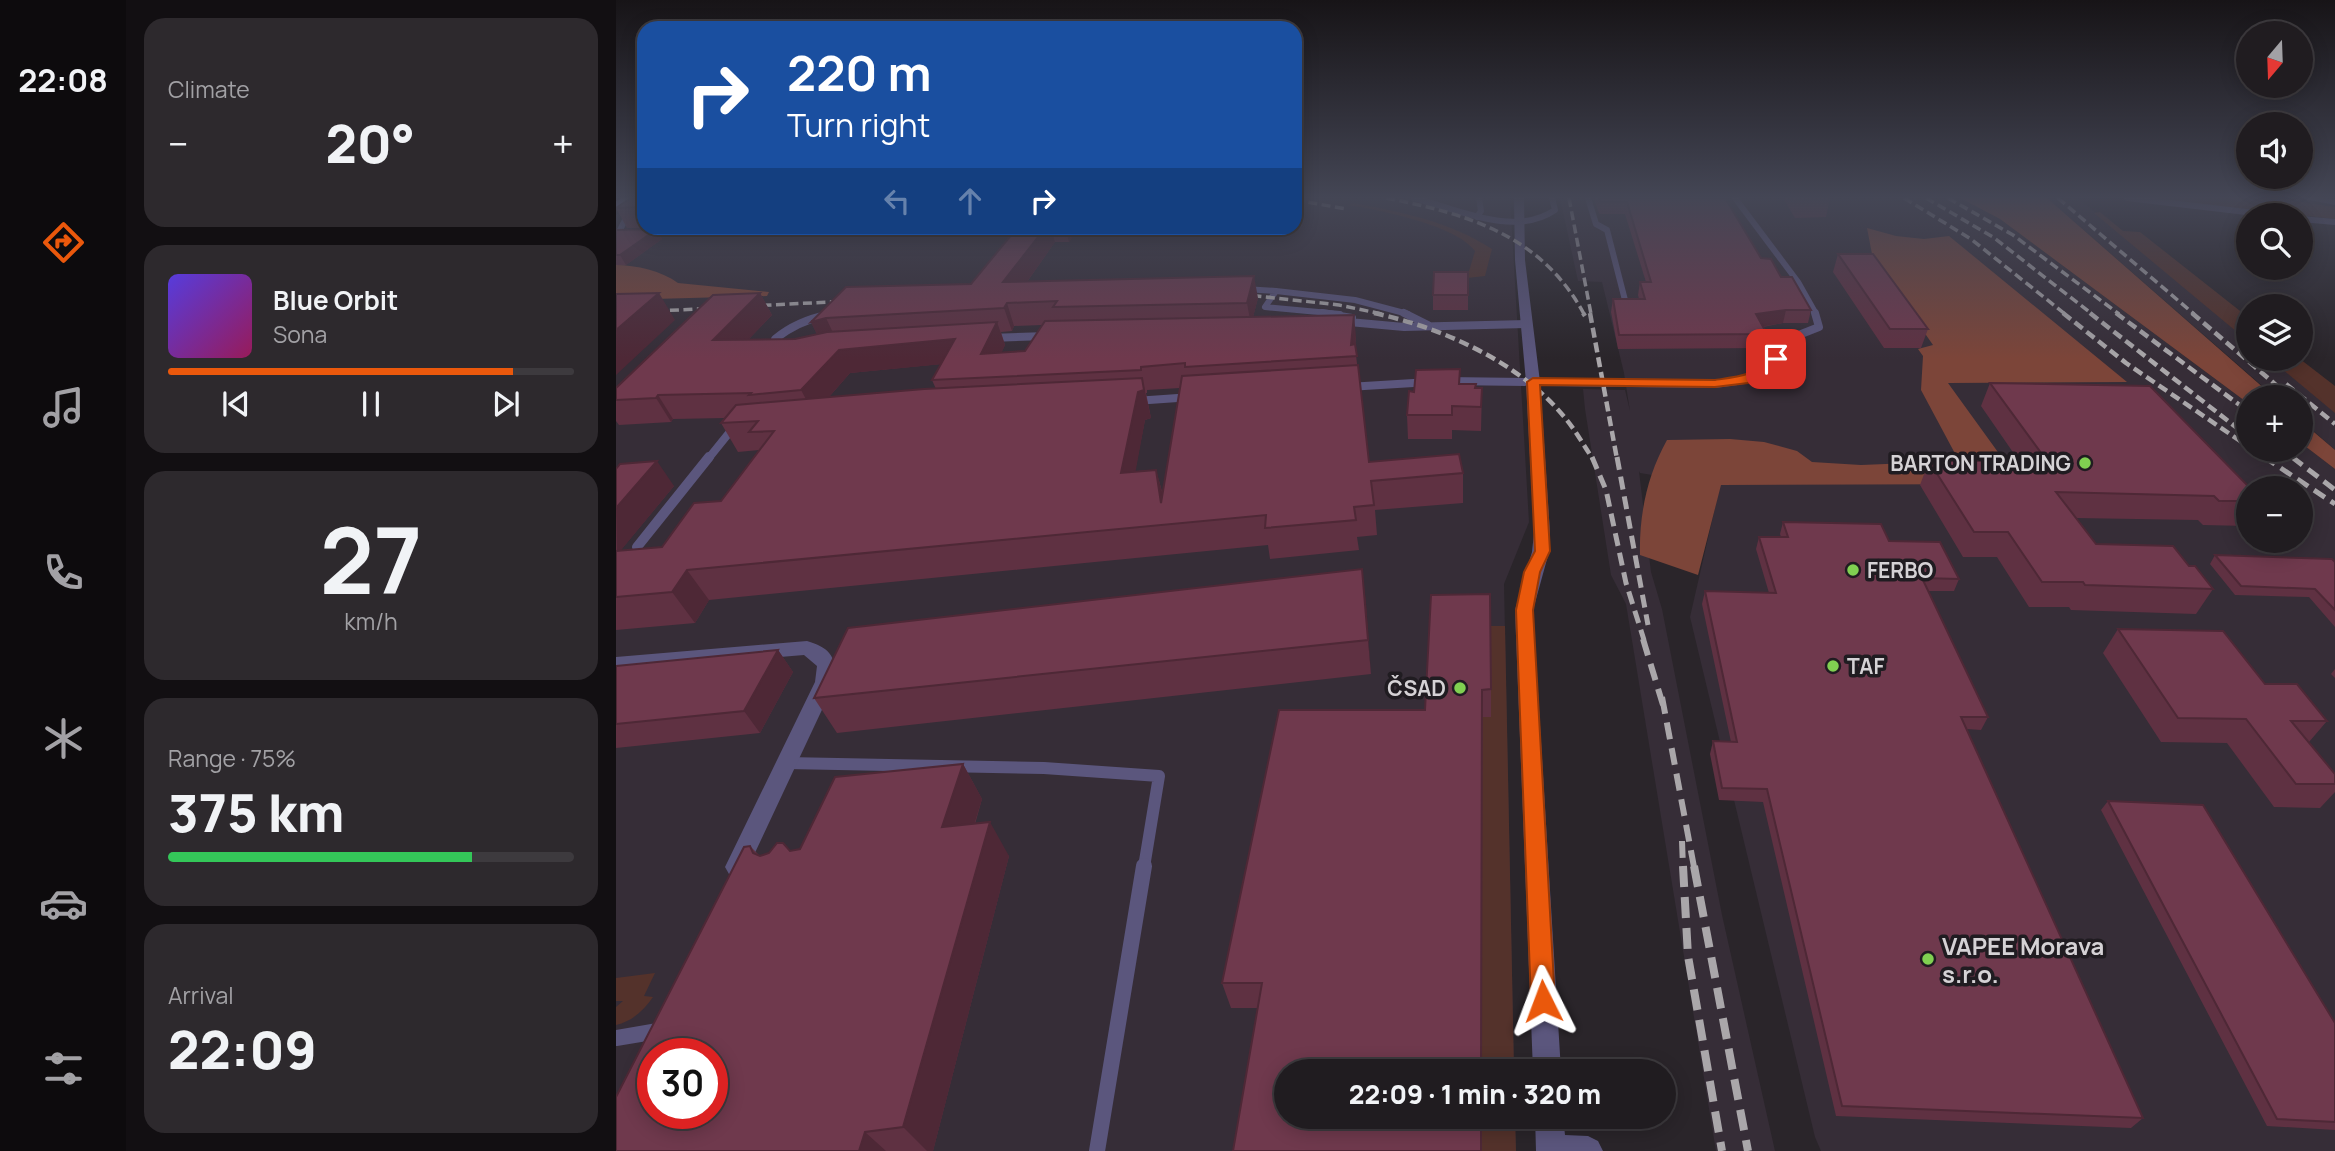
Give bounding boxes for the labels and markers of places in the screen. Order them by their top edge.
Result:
pin [1746,329,1806,389]
place label: BARTON TRADING [1890,449,2071,477]
marker: BARTON TRADING [2077,455,2093,471]
place label: FERBO [1867,556,1933,584]
marker: FERBO [1845,562,1861,578]
place label: TAF [1847,652,1884,680]
marker: TAF [1825,658,1841,674]
place label: ČSAD [1387,674,1446,702]
marker: ČSAD [1452,680,1468,696]
place label: VAPEE Morava s.r.o. [1942,929,2104,990]
marker: VAPEE Morava s.r.o. [1920,951,1936,967]

